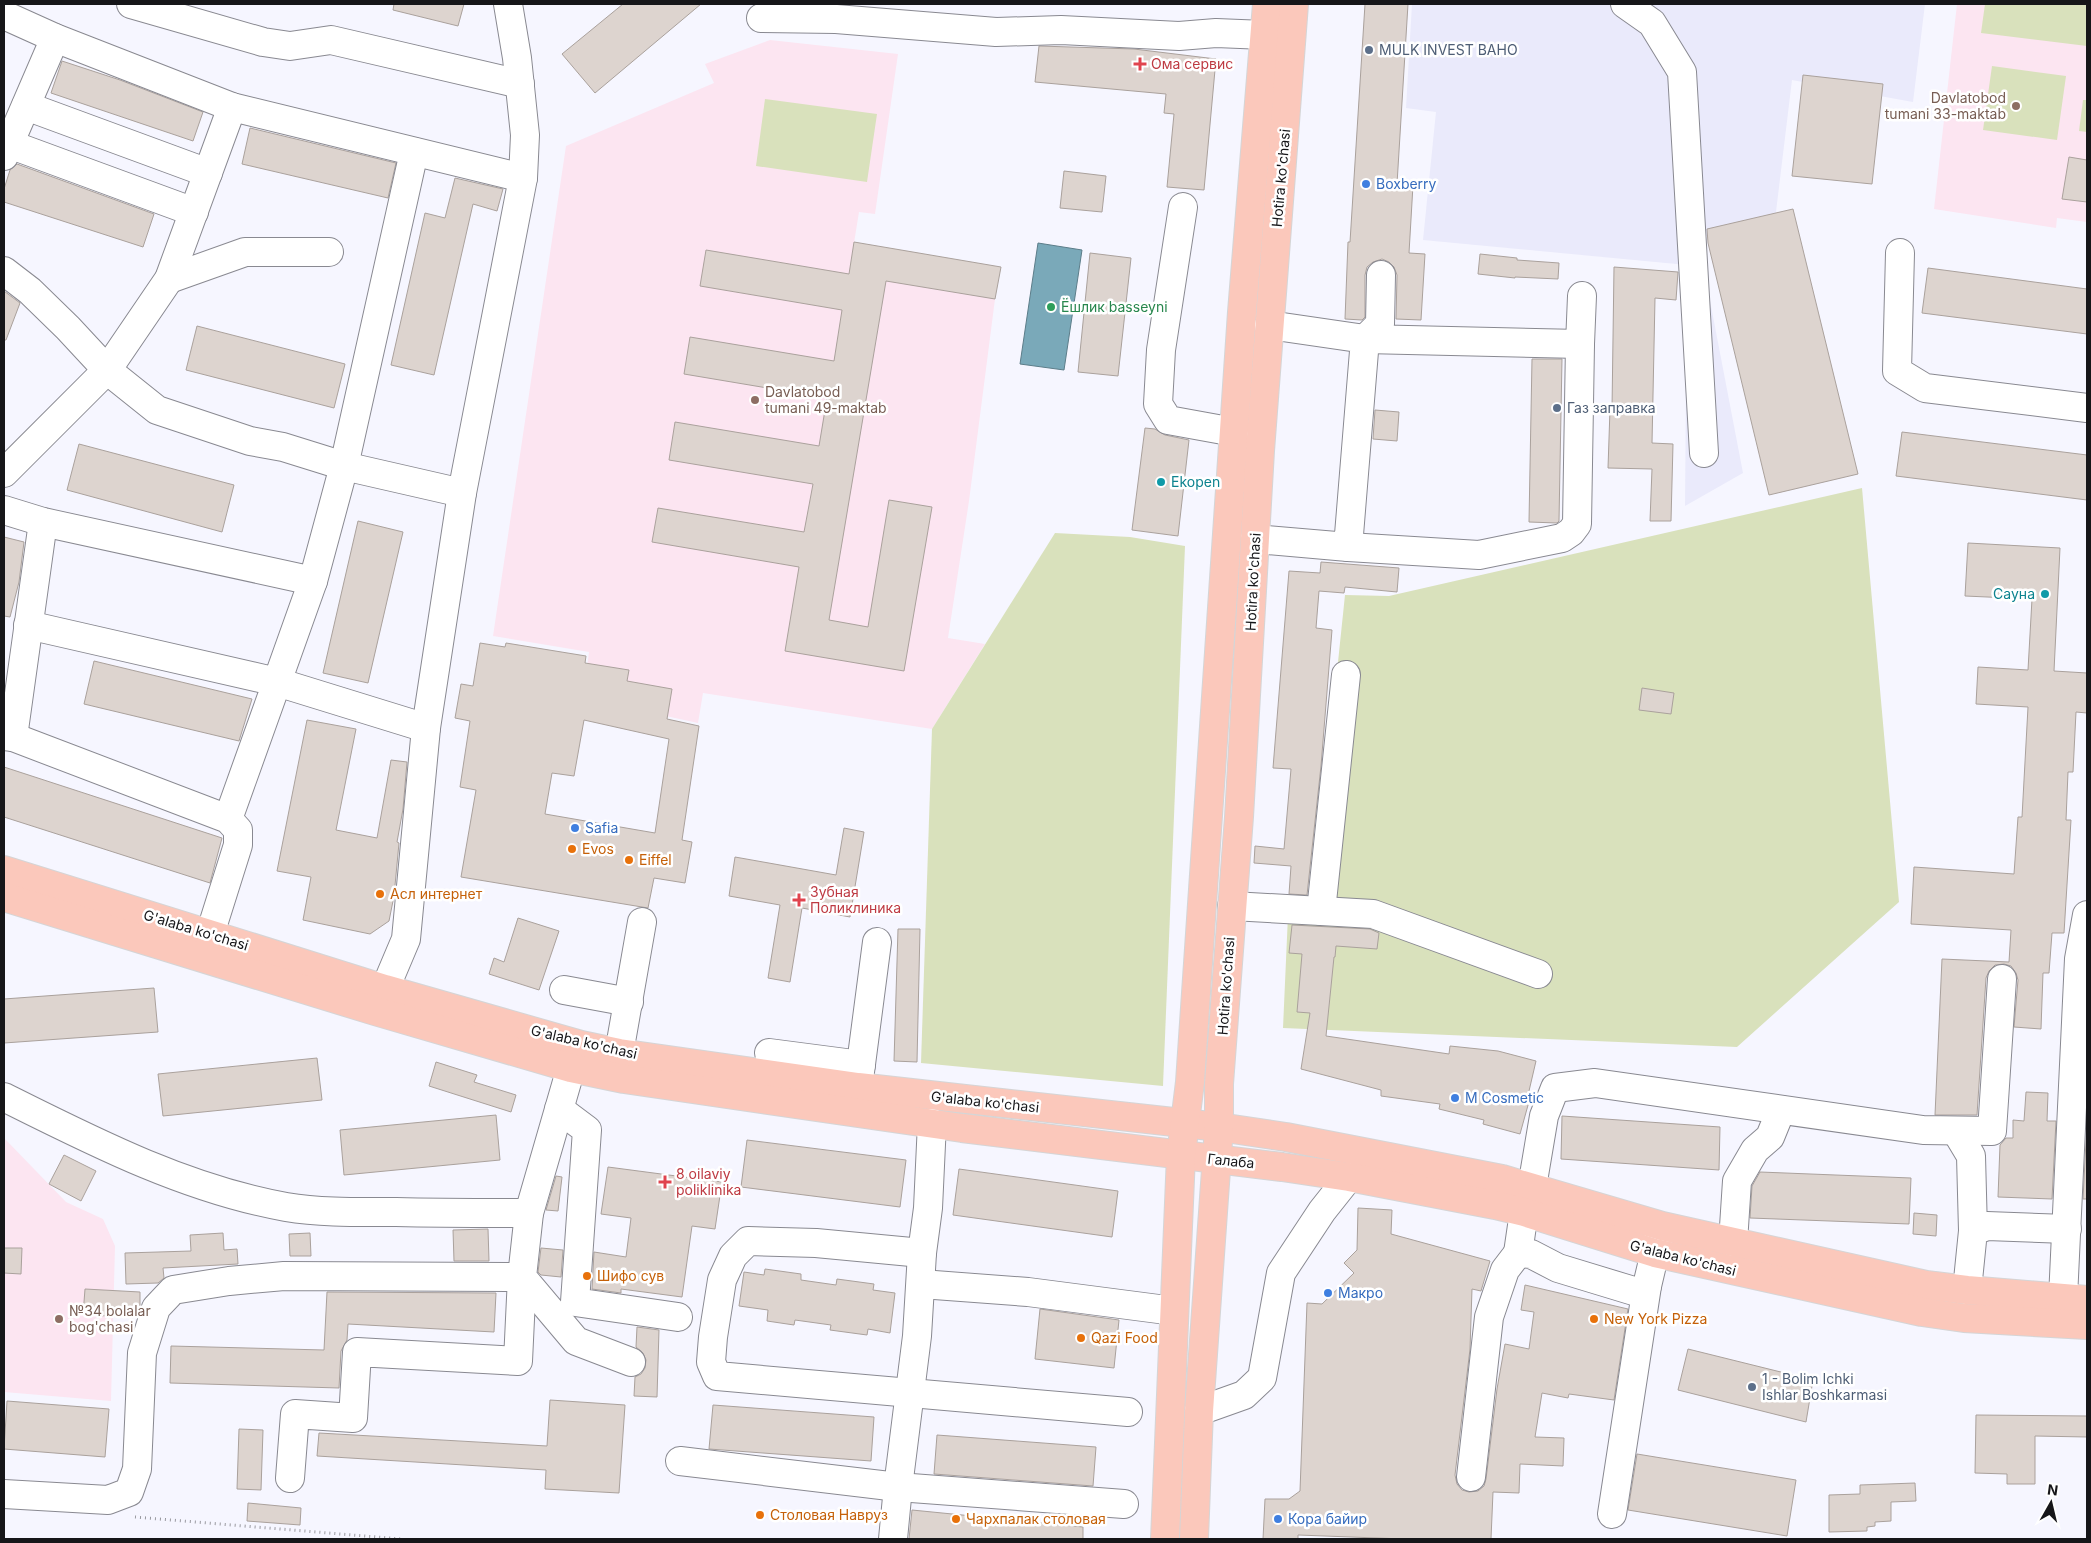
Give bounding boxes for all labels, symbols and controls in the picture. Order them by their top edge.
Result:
place label: MULK INVEST BAHO [1379,41,1518,58]
marker: MULK INVEST BAHO [1363,44,1375,56]
place label: Ома сервис [1151,55,1233,72]
marker: Ома сервис [1133,57,1147,71]
place label: Davlatobod tumani 33-maktab [1885,89,2006,122]
marker: Davlatobod tumani 33-maktab [2010,100,2022,112]
street label: Hotira ko'chasi [1268,128,1293,228]
place label: Boxberry [1376,175,1437,192]
marker: Boxberry [1360,178,1372,190]
place label: Ёшлик basseyni [1061,298,1168,315]
marker: Ёшлик basseyni [1045,301,1057,313]
place label: Davlatobod tumani 49-maktab [765,383,887,416]
marker: Davlatobod tumani 49-maktab [749,394,761,406]
place label: Газ заправка [1567,399,1656,416]
marker: Газ заправка [1551,402,1563,414]
place label: Ekopen [1171,473,1220,490]
marker: Ekopen [1155,476,1167,488]
street label: Hotira ko'chasi [1241,532,1264,632]
place label: Сауна [1993,585,2035,602]
marker: Сауна [2039,588,2051,600]
place label: Safia [585,819,618,836]
marker: Safia [569,822,581,834]
place label: Evos [582,840,614,857]
marker: Evos [566,843,578,855]
place label: Eiffel [639,851,672,868]
marker: Eiffel [623,854,635,866]
place label: Зубная Поликлиника [810,883,901,916]
place label: Асл интернет [390,885,483,902]
marker: Асл интернет [374,888,386,900]
marker: Зубная Поликлиника [792,893,806,907]
street label: G'alaba ko'chasi [142,905,251,954]
street label: Hotira ko'chasi [1214,936,1237,1036]
street label: G'alaba ko'chasi [529,1021,639,1062]
street label: G'alaba ko'chasi [930,1087,1040,1116]
place label: M Cosmetic [1465,1089,1544,1106]
marker: M Cosmetic [1449,1092,1461,1104]
street label: Галаба [1207,1150,1255,1171]
place label: 8 oilaviy poliklinika [676,1165,741,1198]
marker: 8 oilaviy poliklinika [658,1175,672,1189]
street label: G'alaba ko'chasi [1628,1236,1738,1279]
place label: Шифо сув [597,1267,664,1284]
marker: Шифо сув [581,1270,593,1282]
place label: Макро [1338,1284,1383,1301]
marker: Макро [1322,1287,1334,1299]
place label: №34 bolalar bog'chasi [69,1302,151,1335]
place label: New York Pizza [1604,1310,1707,1327]
marker: №34 bolalar bog'chasi [53,1313,65,1325]
marker: New York Pizza [1588,1313,1600,1325]
place label: Qazi Food [1091,1329,1158,1346]
marker: Qazi Food [1075,1332,1087,1344]
place label: 1 - Bolim Ichki Ishlar Boshkarmasi [1762,1370,1887,1403]
marker: 1 - Bolim Ichki Ishlar Boshkarmasi [1746,1381,1758,1393]
north arrow [2026,1478,2076,1528]
text: N [2046,1480,2059,1499]
place label: Столовая Навруз [770,1506,888,1523]
marker: Столовая Навруз [754,1509,766,1521]
place label: Чархпалак столовая [966,1510,1106,1527]
place label: Кора байир [1288,1510,1367,1527]
marker: Чархпалак столовая [950,1513,962,1525]
marker: Кора байир [1272,1513,1284,1525]

